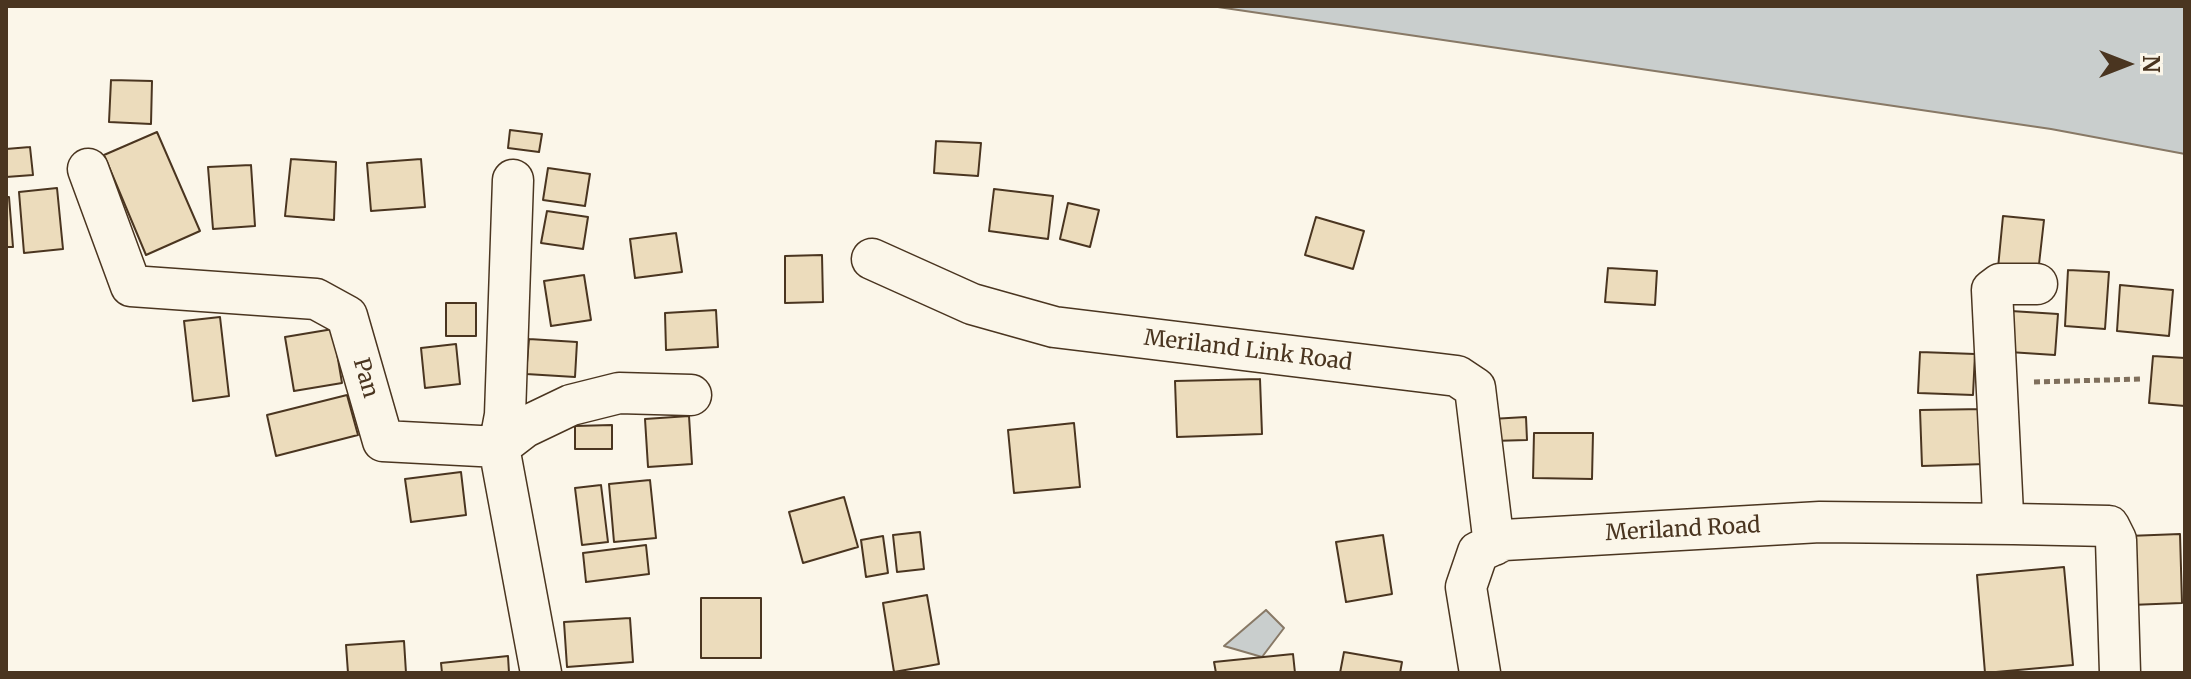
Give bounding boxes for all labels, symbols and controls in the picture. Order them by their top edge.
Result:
north arrow [2087,24,2167,104]
text: N [2137,55,2165,73]
street label: Meriland Link Road [1142,325,1354,377]
street label: Pan [347,355,383,401]
street label: Meriland Road [1605,513,1761,547]

